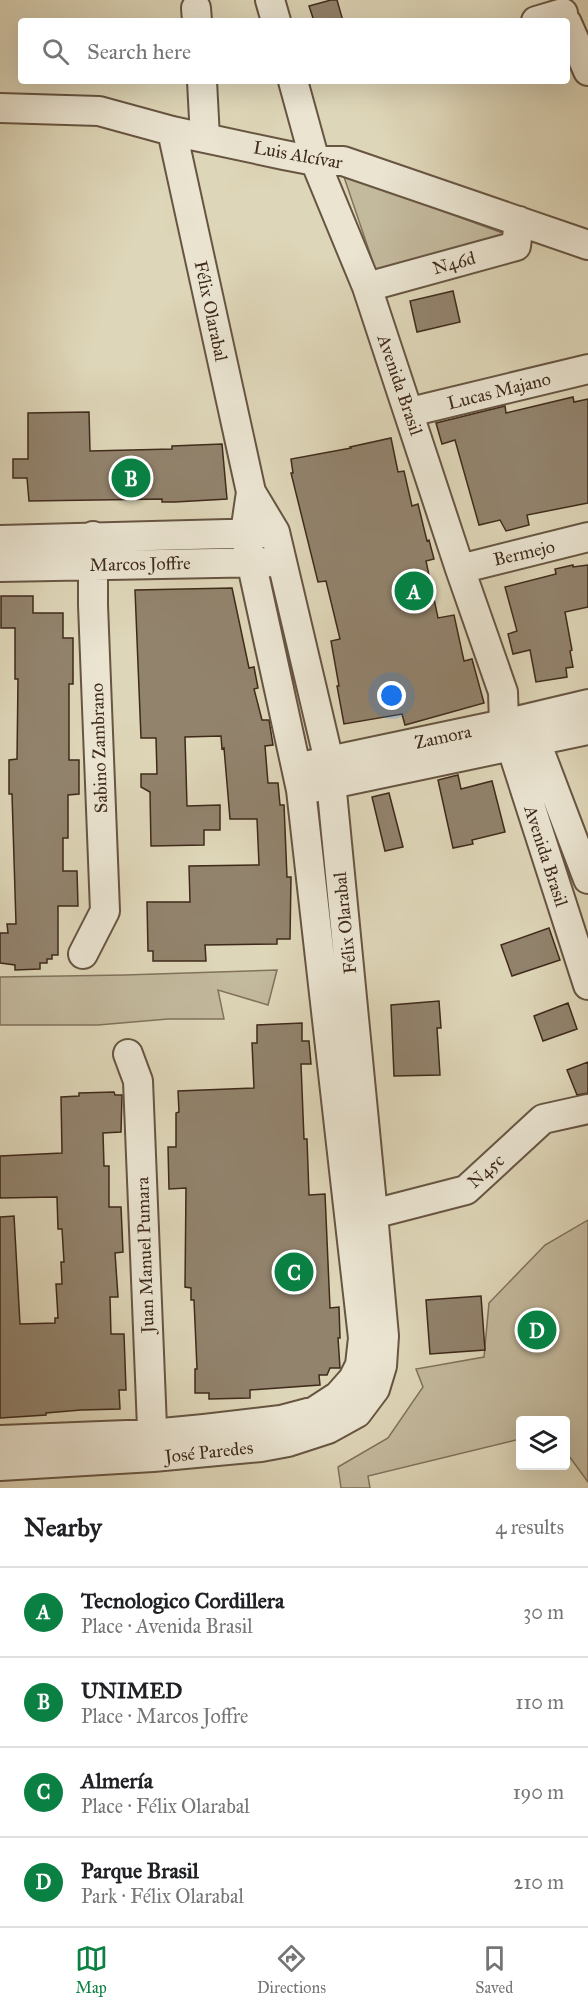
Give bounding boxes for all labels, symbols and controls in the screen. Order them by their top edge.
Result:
search box [18,18,570,84]
icon: search [39,35,72,68]
text: Search here [87,38,191,65]
street label: Luis Alcívar [252,136,345,174]
street label: N46d [430,247,478,279]
street label: Félix Olarabal [190,259,232,363]
street label: Avenida Brasil [372,331,428,438]
street label: Lucas Majano [445,368,553,414]
pin: B [112,456,150,500]
street label: Bermejo [491,535,557,571]
street label: Marcos Joffre [89,552,191,577]
pin: A [394,568,434,614]
your location [377,681,406,710]
street label: Sabino Zambrano [86,683,112,813]
street label: Zamora [413,720,474,754]
street label: Avenida Brasil [519,802,573,909]
street label: Félix Olarabal [329,871,361,975]
street label: N45c [463,1149,509,1193]
street label: Juan Manuel Pumara [131,1176,160,1335]
pin: C [274,1250,314,1294]
pin: D [518,1308,556,1352]
map controls [516,1416,570,1470]
button: layers [516,1416,570,1470]
street label: José Paredes [162,1436,254,1469]
text: Nearby [24,1511,102,1543]
text: 4 results [495,1515,564,1539]
text: Tecnologico Cordillera [81,1587,284,1614]
text: A [37,1600,50,1624]
text: 30 m [523,1600,564,1624]
text: Place · Avenida Brasil [81,1614,253,1638]
text: UNIMED [81,1677,182,1704]
text: B [37,1690,50,1714]
text: 110 m [516,1690,564,1714]
text: Place · Marcos Joffre [81,1704,248,1728]
text: Almería [81,1767,153,1794]
text: C [37,1780,50,1804]
text: 190 m [513,1780,564,1804]
text: Place · Félix Olarabal [81,1794,250,1818]
text: Parque Brasil [81,1857,199,1884]
text: D [36,1870,51,1894]
text: 210 m [514,1870,564,1894]
text: Park · Félix Olarabal [81,1884,244,1908]
tab: Map [75,1942,108,1997]
tab: Directions [257,1942,326,1997]
tab: Saved [475,1942,513,1997]

